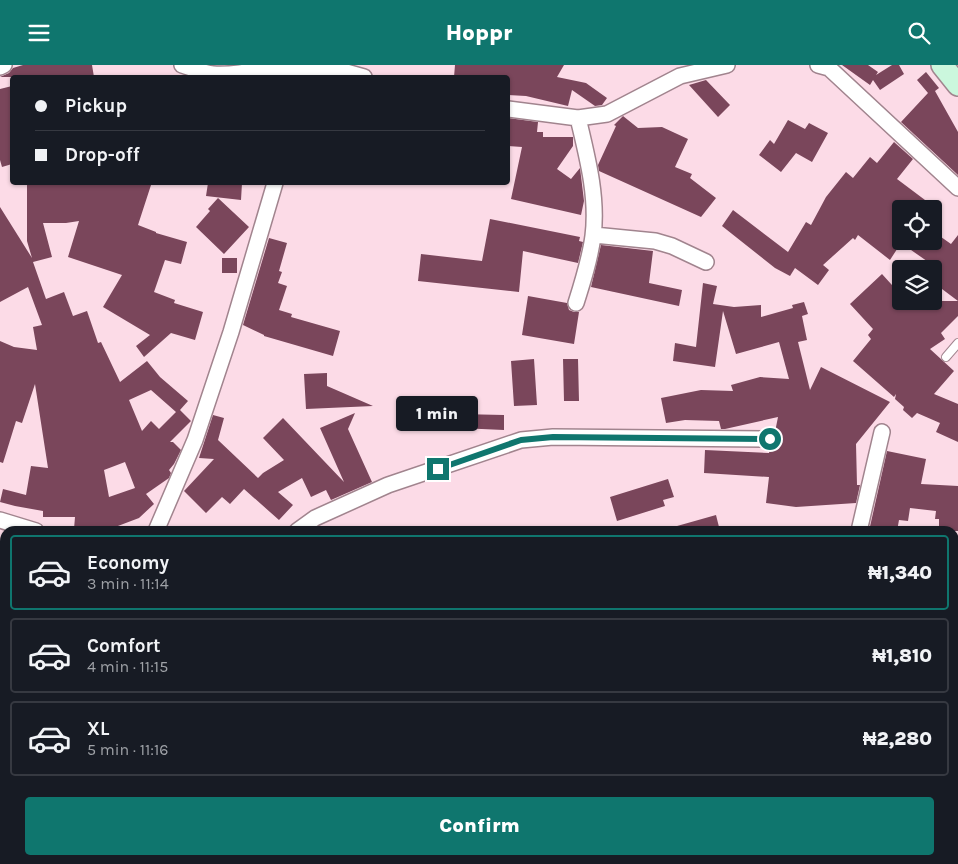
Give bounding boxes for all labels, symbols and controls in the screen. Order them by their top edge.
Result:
icon: menu [25,19,53,47]
icon: search [905,19,933,47]
text: Hoppr [446,20,512,46]
text: Pickup [65,95,127,117]
text: Drop-off [65,144,140,166]
map controls [892,200,942,310]
button: locate [892,200,942,250]
button: layers [892,260,942,310]
callout: 1 min [397,397,479,431]
text: 1 min [416,404,458,423]
route start [759,428,781,450]
route end [427,458,449,480]
icon: car [27,550,72,595]
text: Economy [87,552,169,574]
text: ₦1,340 [868,562,932,584]
text: 3 min · 11:14 [87,574,169,593]
icon: car [27,633,72,678]
text: Comfort [87,635,161,657]
text: ₦1,810 [872,645,932,667]
text: 4 min · 11:15 [87,657,168,676]
icon: car [27,716,72,761]
text: XL [87,718,109,740]
text: ₦2,280 [863,728,932,750]
text: 5 min · 11:16 [87,740,168,759]
button: Confirm [25,797,934,855]

